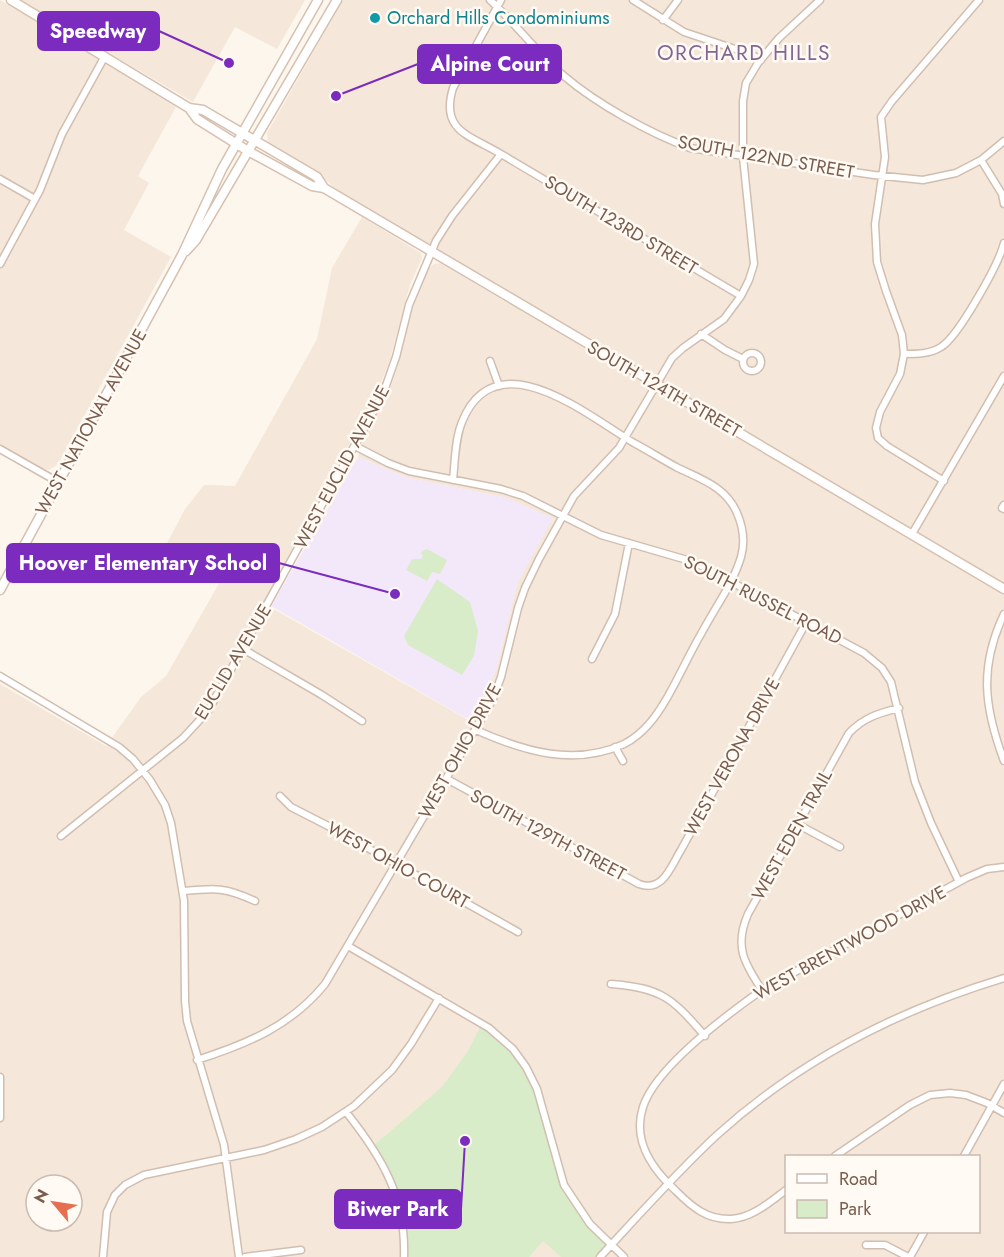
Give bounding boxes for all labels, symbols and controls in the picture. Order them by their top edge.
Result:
place label: Orchard Hills Condominiums [387,5,609,31]
marker: Orchard Hills Condominiums [368,11,382,25]
callout: Speedway [38,12,159,50]
text: Speedway [50,17,147,46]
district label: ORCHARD HILLS [657,38,831,68]
callout: Alpine Court [418,45,561,83]
text: Alpine Court [430,50,550,79]
street label: SOUTH 122ND STREET [676,129,857,185]
street label: SOUTH 123RD STREET [540,169,703,281]
street label: WEST NATIONAL AVENUE [29,324,153,520]
street label: SOUTH 124TH STREET [582,334,746,444]
street label: WEST EUCLID AVENUE [288,381,396,553]
callout: Hoover Elementary School [7,544,279,582]
text: Hoover Elementary School [19,549,267,578]
street label: SOUTH RUSSEL ROAD [679,549,847,651]
street label: EUCLID AVENUE [188,599,278,725]
street label: WEST VERONA DRIVE [678,673,786,841]
street label: WEST OHIO DRIVE [412,679,508,823]
street label: WEST EDEN TRAIL [745,765,839,905]
street label: SOUTH 129TH STREET [465,783,631,887]
street label: WEST OHIO COURT [322,815,474,915]
street label: WEST BRENTWOOD DRIVE [749,879,951,1007]
legend [785,1155,980,1233]
text: Road [839,1166,878,1192]
north arrow [24,1173,84,1233]
text: N [28,1185,54,1207]
callout: Biwer Park [335,1190,461,1228]
text: Biwer Park [347,1195,449,1224]
text: Park [839,1196,871,1222]

